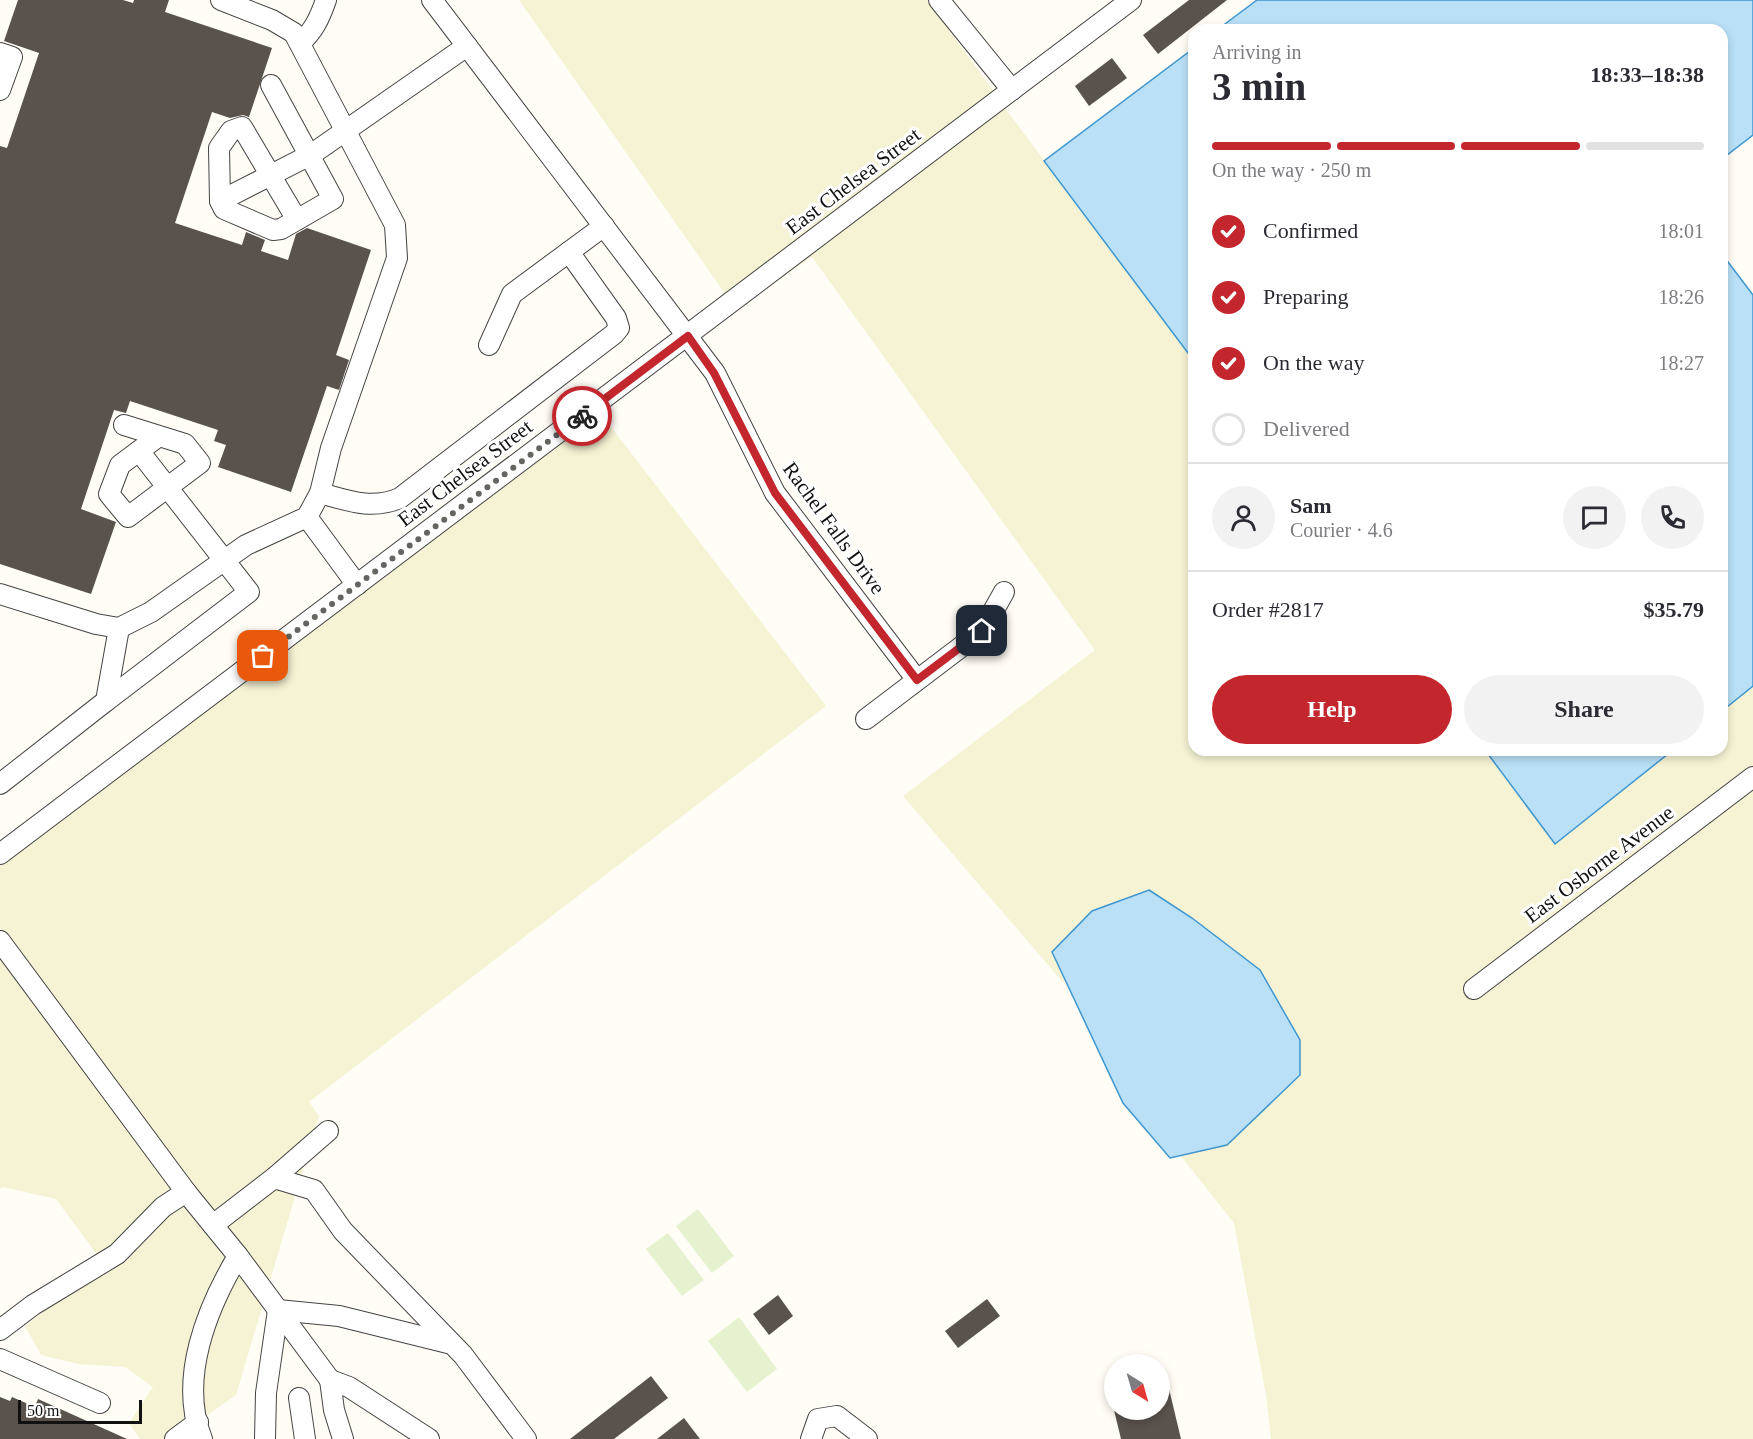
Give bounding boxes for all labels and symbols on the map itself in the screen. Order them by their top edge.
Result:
street label: East Chelsea Street [781,123,925,239]
courier [552,386,612,446]
street label: East Chelsea Street [393,415,537,531]
street label: Rachel Falls Drive [778,457,890,599]
pin [956,605,1007,656]
pin [237,630,288,681]
street label: East Osborne Avenue [1520,800,1678,928]
north arrow [1104,1354,1170,1420]
scale bar [18,1397,142,1424]

